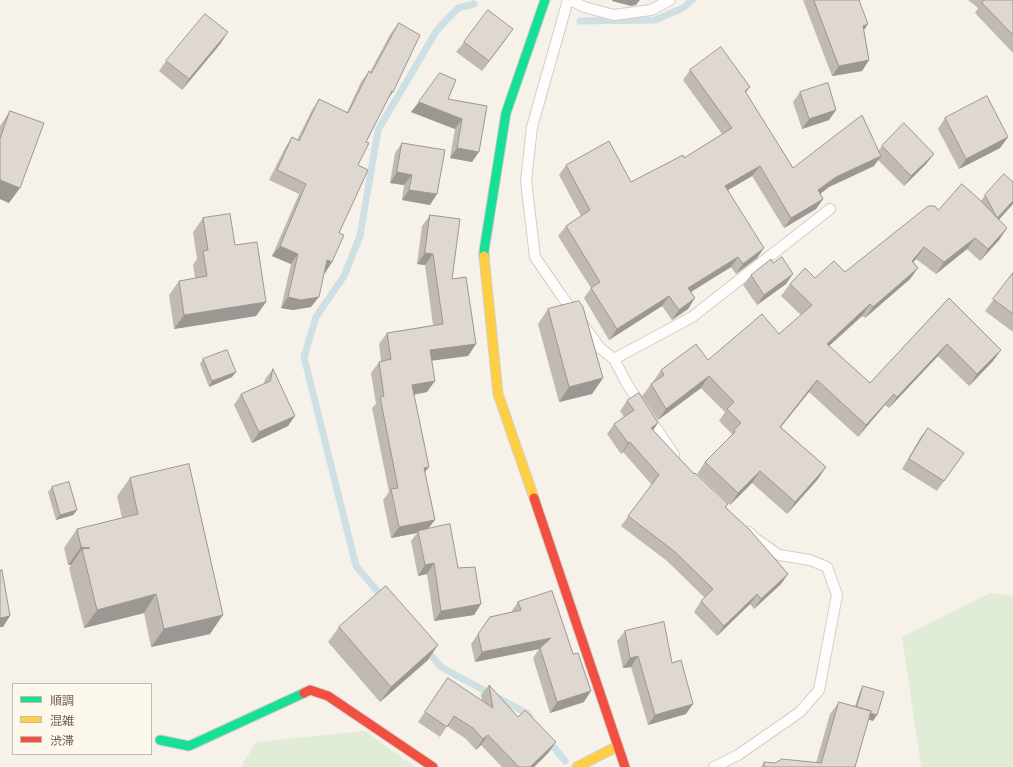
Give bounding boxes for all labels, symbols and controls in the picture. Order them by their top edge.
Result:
legend [12,683,152,755]
text: 順調 [50,693,74,707]
text: 混雑 [50,713,74,727]
text: 渋滞 [50,733,74,747]

